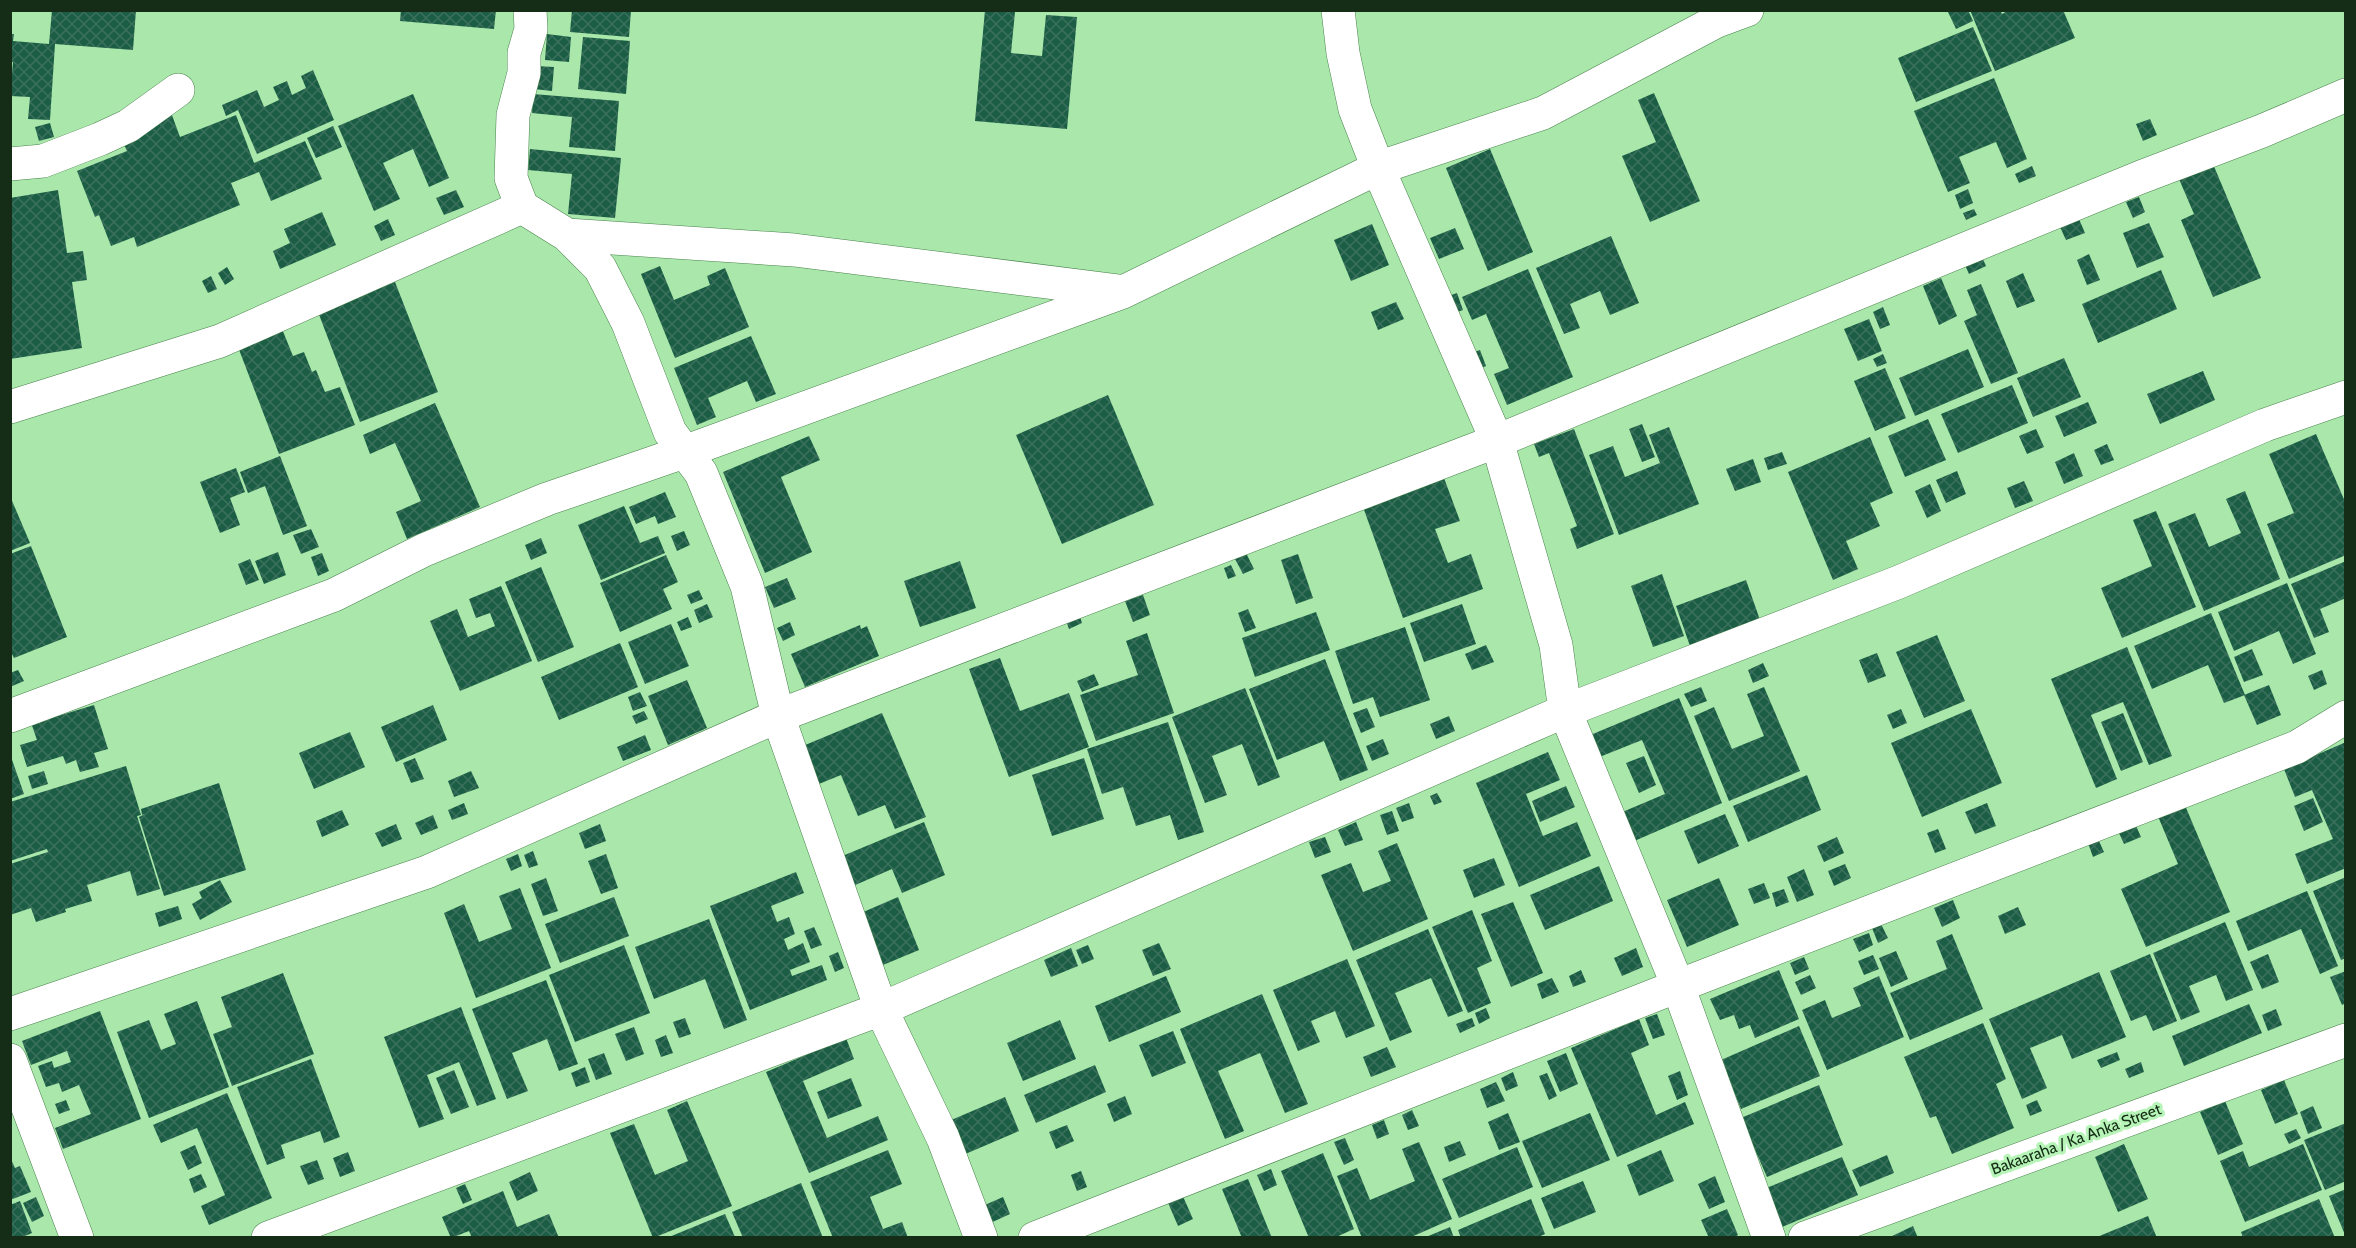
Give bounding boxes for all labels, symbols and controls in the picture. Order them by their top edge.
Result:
street label: Bakaaraha / Ka Anka Street [1988,1099,2164,1179]

